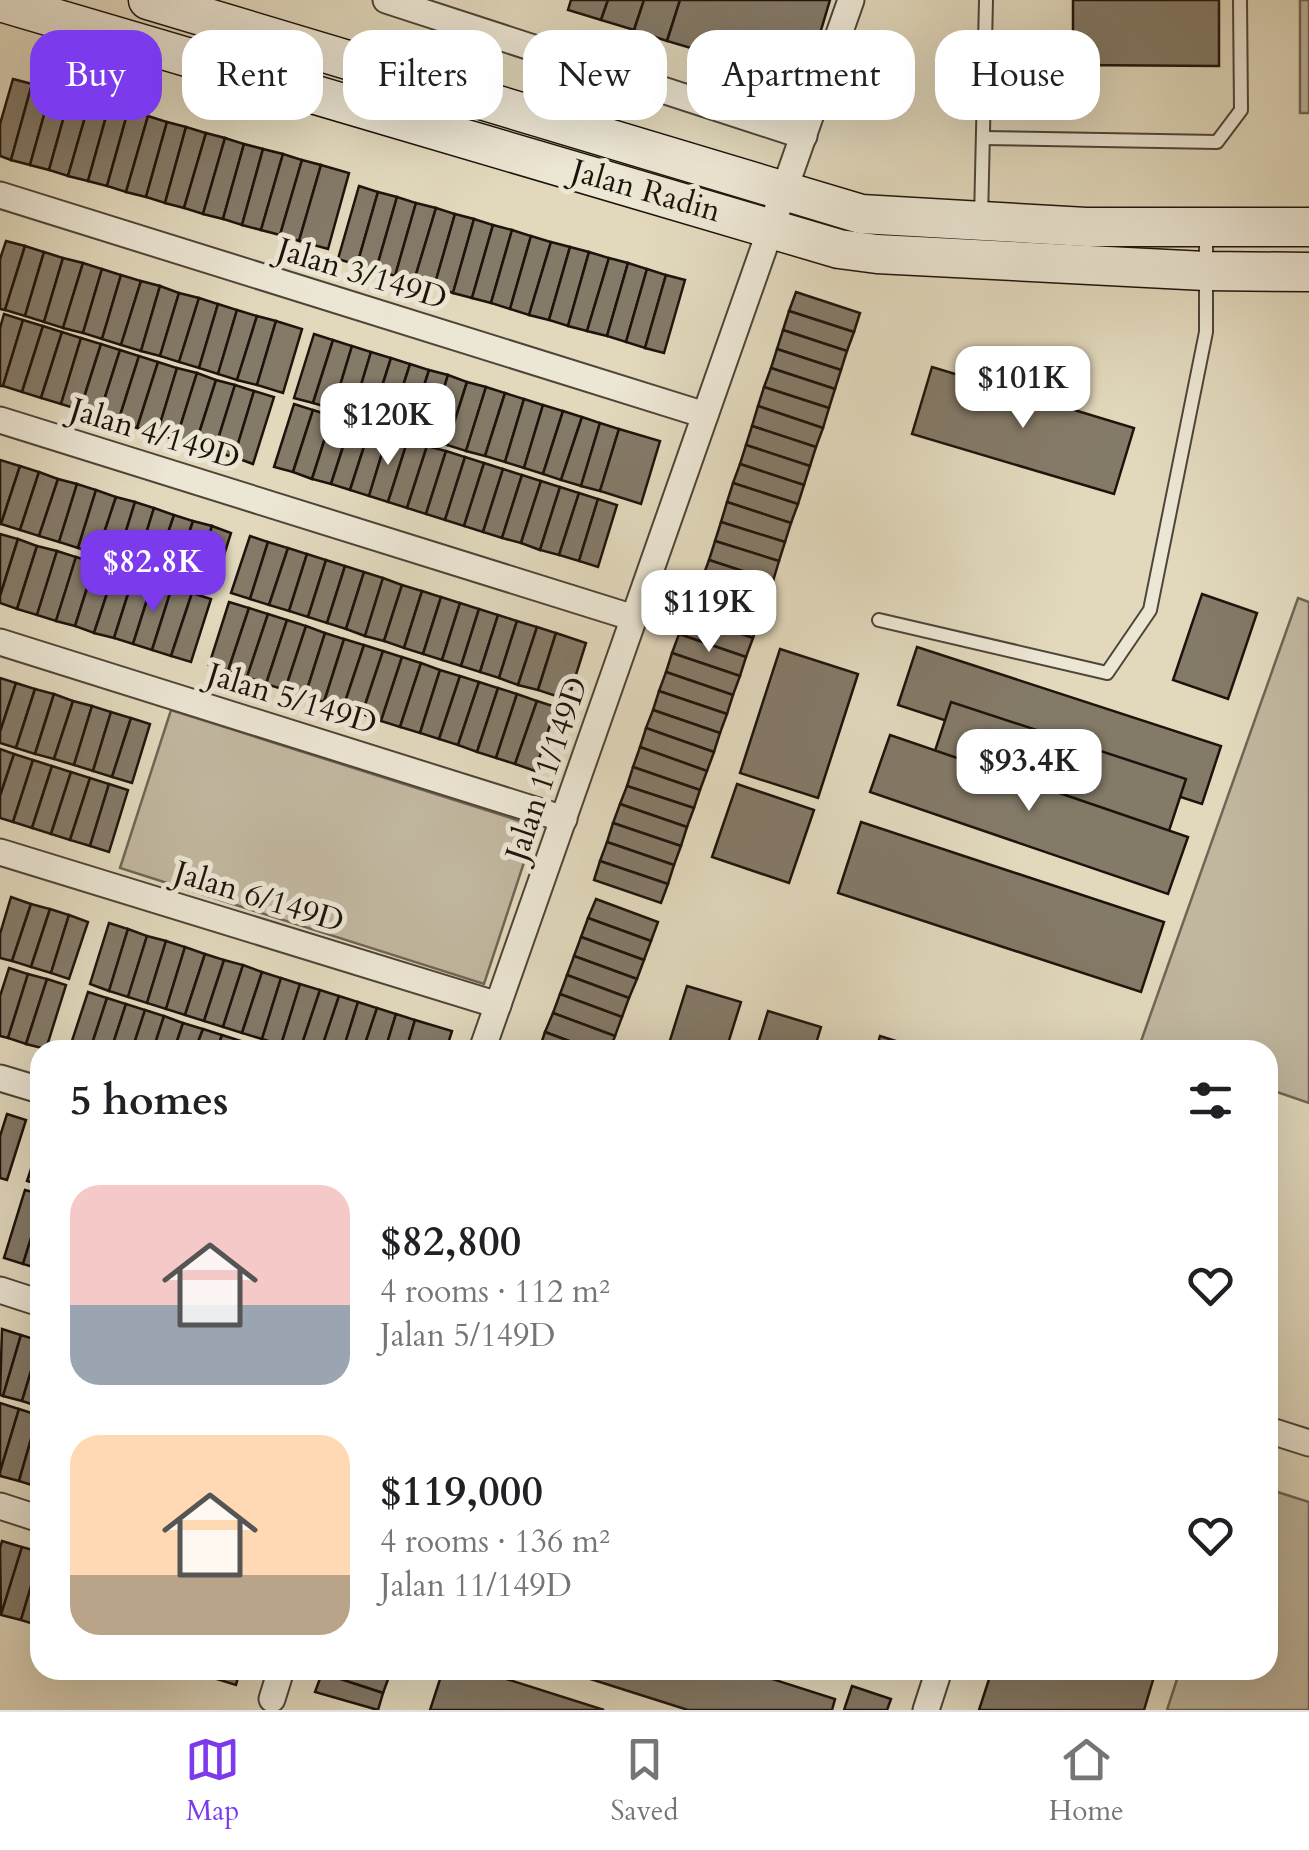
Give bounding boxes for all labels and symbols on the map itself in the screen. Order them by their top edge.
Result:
street label: Jalan Radin [562,148,726,233]
street label: Jalan 3/149D [268,226,452,321]
pin: $101K [953,346,1093,431]
pin: $120K [318,383,458,468]
street label: Jalan 4/149D [61,386,245,481]
pin: $82.8K [72,530,234,615]
pin: $119K [639,570,779,655]
street label: Jalan 5/149D [198,651,382,746]
street label: Jalan 11/149D [494,671,599,871]
pin: $93.4K [948,729,1110,814]
street label: Jalan 6/149D [165,849,349,944]

